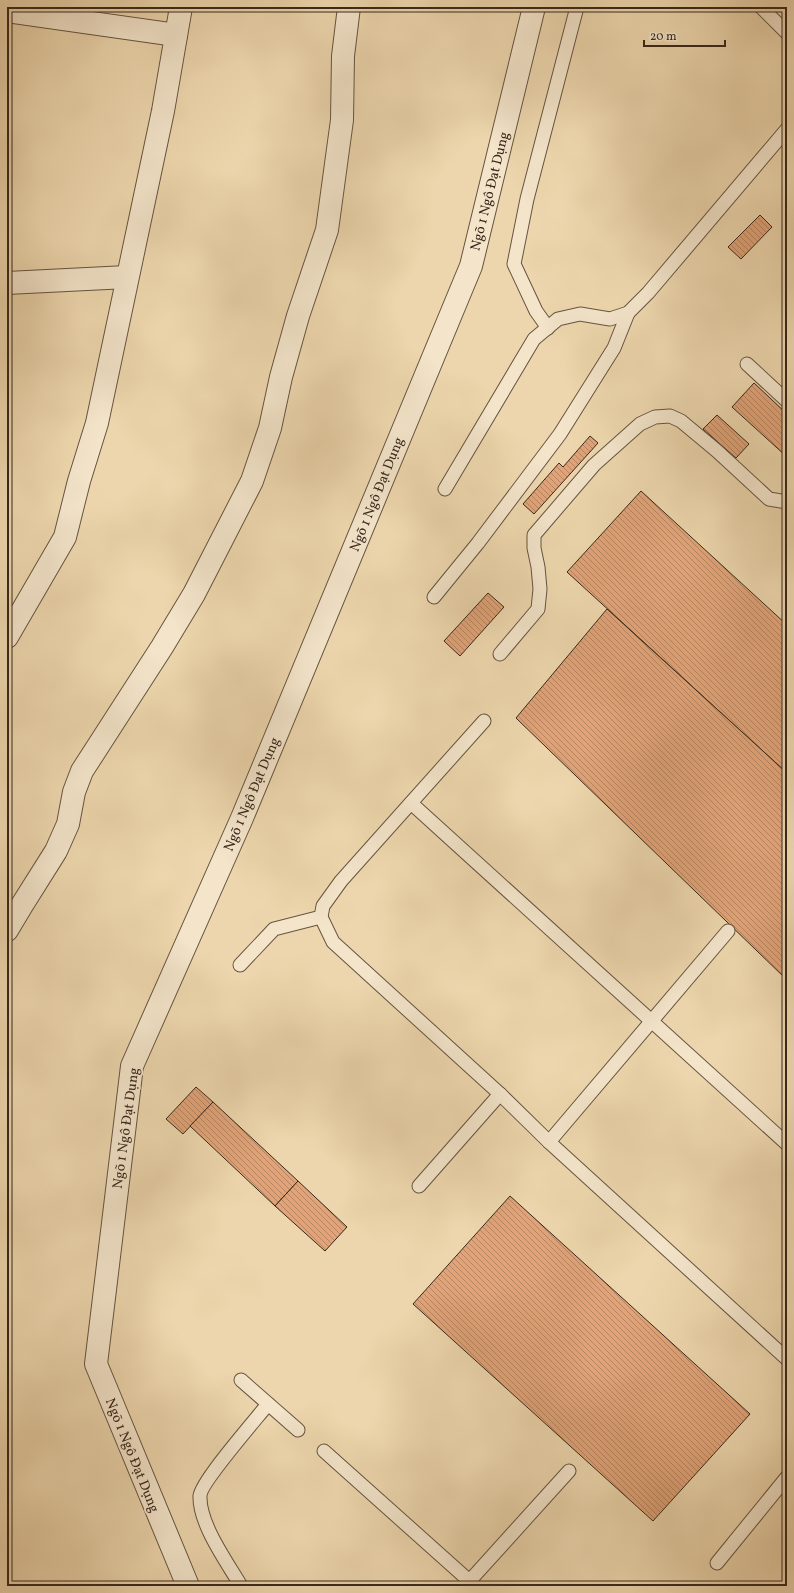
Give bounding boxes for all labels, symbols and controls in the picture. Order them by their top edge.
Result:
scale bar [644,22,725,48]
text: 20 m [650,29,677,45]
street label: Ngõ 1 Ngô Đạt Dụng [466,130,514,253]
street label: Ngõ 1 Ngô Đạt Dụng [346,434,409,555]
street label: Ngõ 1 Ngô Đạt Dụng [220,735,285,855]
street label: Ngõ 1 Ngô Đạt Dụng [109,1066,144,1190]
street label: Ngõ 1 Ngô Đạt Dụng [100,1395,163,1516]

